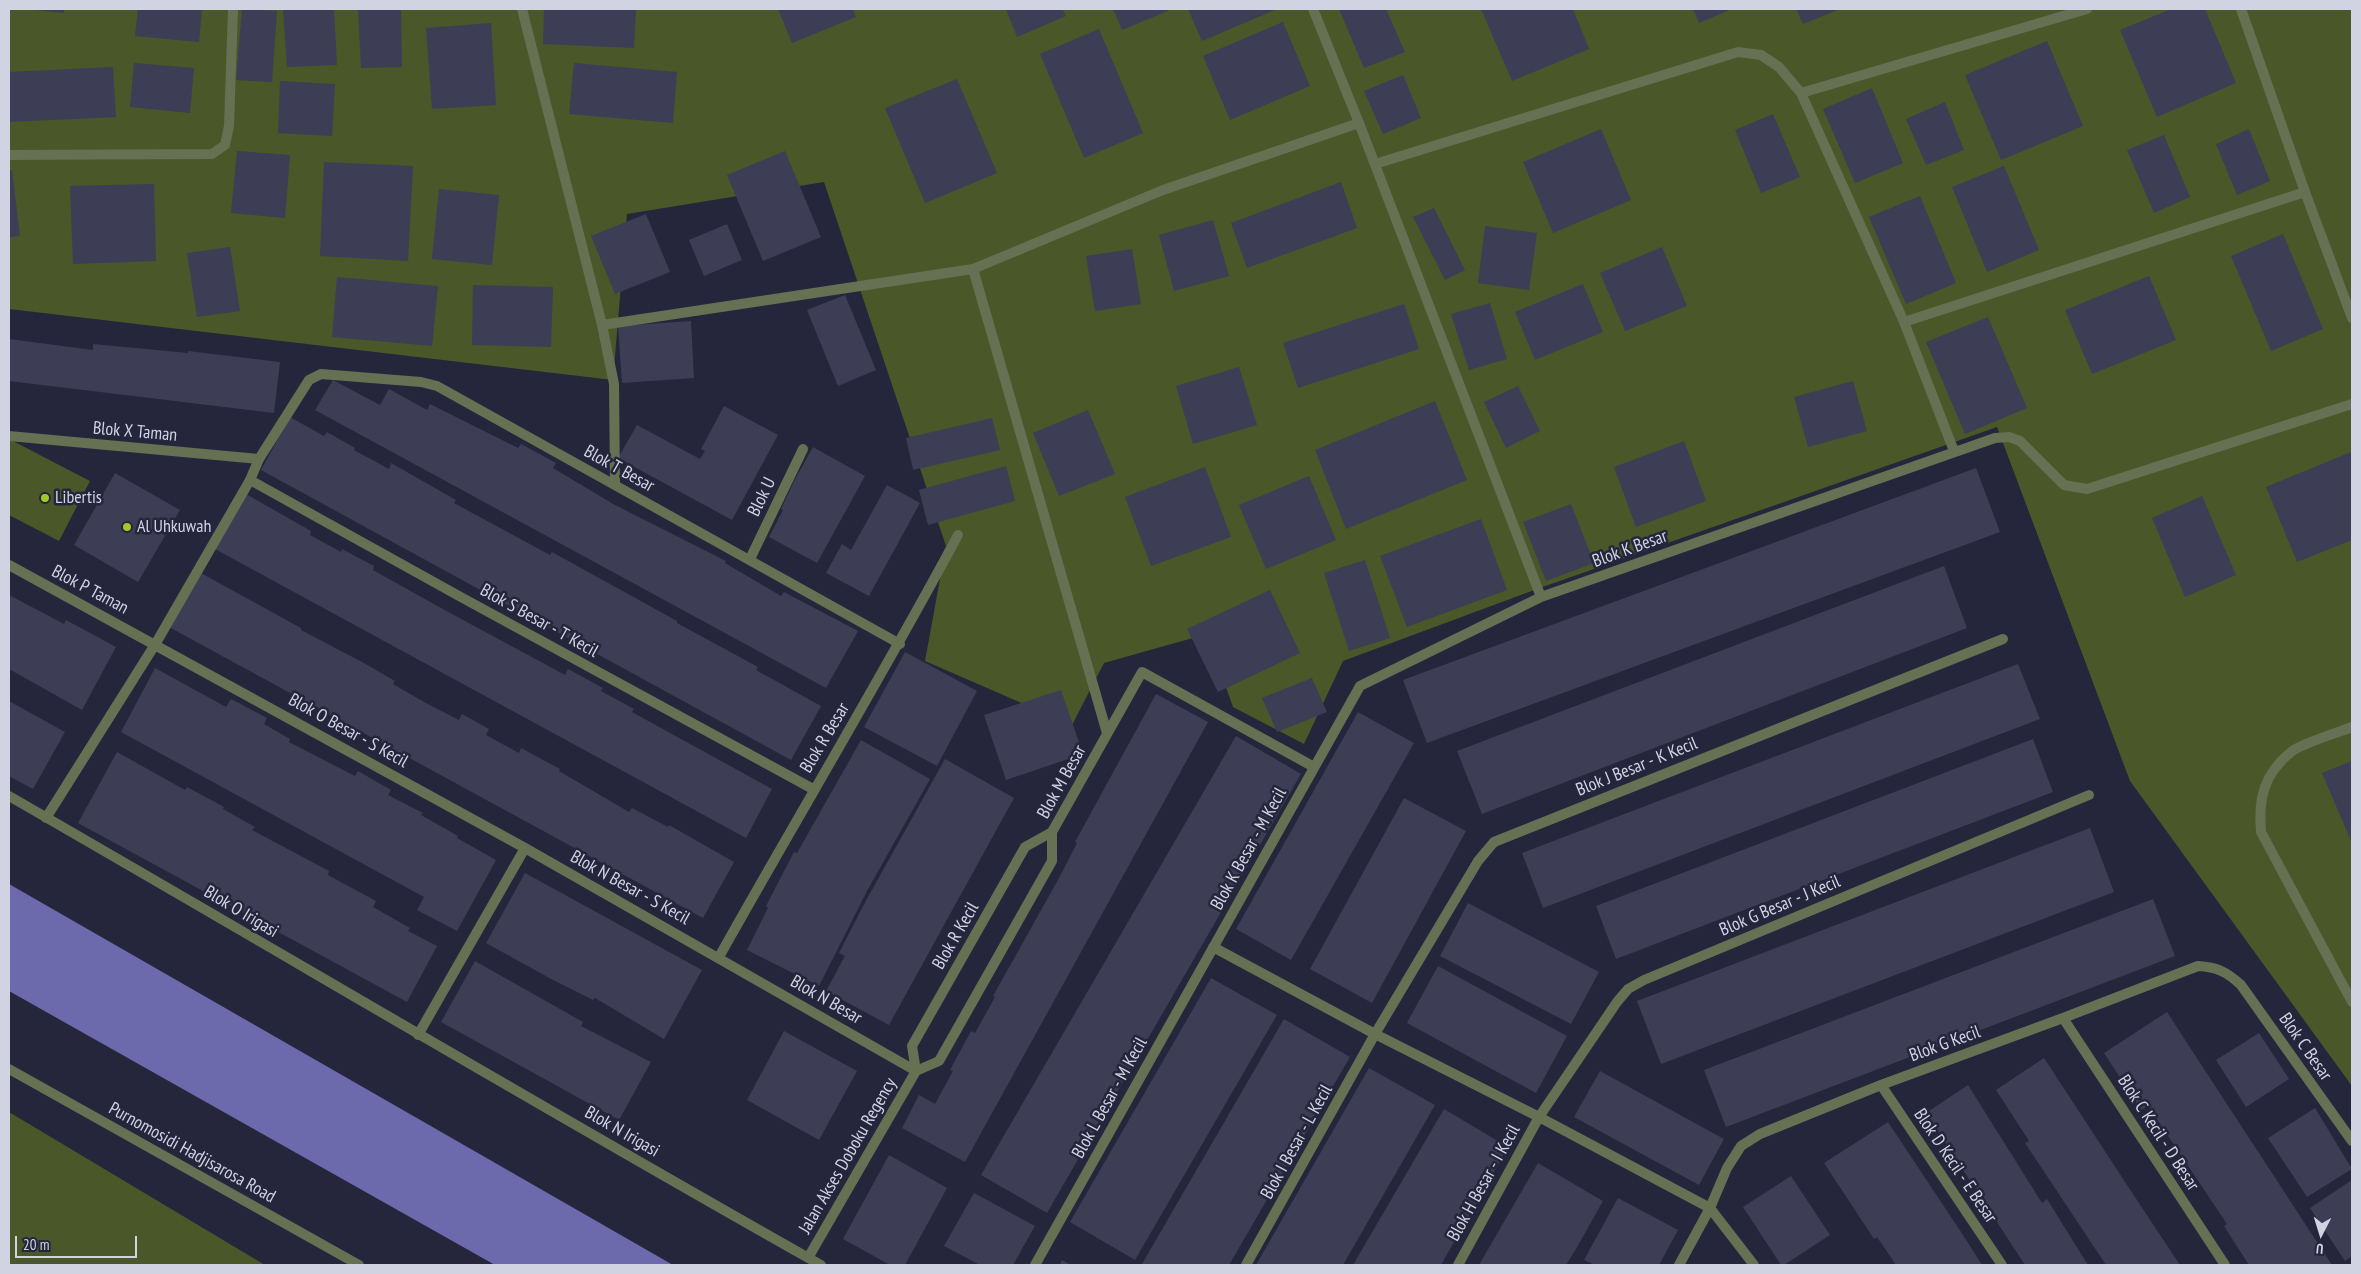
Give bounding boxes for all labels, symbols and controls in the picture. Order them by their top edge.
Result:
street label: Blok X Taman [92,418,178,446]
street label: Blok T Besar [580,441,658,497]
street label: Blok U [743,474,781,520]
place label: Libertis [55,487,102,509]
marker: Libertis [39,492,51,504]
place label: Al Uhkuwah [137,516,211,538]
marker: Al Uhkuwah [121,521,133,533]
street label: Blok K Besar [1590,526,1670,572]
street label: Blok P Taman [48,561,132,619]
street label: Blok S Besar - T Kecil [476,580,602,662]
street label: Blok O Besar - S Kecil [284,689,412,773]
street label: Blok R Besar [796,699,854,777]
street label: Blok J Besar - K Kecil [1573,733,1701,801]
street label: Blok M Besar [1033,741,1091,823]
street label: Blok K Besar - M Kecil [1207,784,1291,914]
street label: Blok N Besar - S Kecil [566,846,694,930]
street label: Blok G Besar - J Kecil [1716,871,1844,941]
street label: Blok O Irigasi [200,881,282,943]
street label: Blok R Kecil [928,899,984,973]
street label: Blok N Besar [786,971,866,1029]
street label: Blok C Besar [2274,1009,2336,1085]
street label: Blok G Kecil [1907,1021,1983,1067]
street label: Blok L Besar - M Kecil [1068,1034,1152,1162]
street label: Blok C Kecil - D Besar [2113,1071,2203,1195]
street label: Jalan Akses Doboku Regency [795,1074,901,1238]
street label: Blok I Besar - L Kecil [1257,1081,1337,1203]
street label: Purnomosidi Hadjisarosa Road [105,1098,279,1208]
street label: Blok N Irigasi [581,1102,663,1162]
street label: Blok D Kecil - E Besar [1909,1105,2001,1227]
street label: Blok H Besar - I Kecil [1443,1121,1525,1245]
north arrow [2296,1209,2346,1259]
scale bar [18,1226,140,1258]
text: 20 m [23,1235,49,1254]
text: U [2315,1240,2324,1258]

